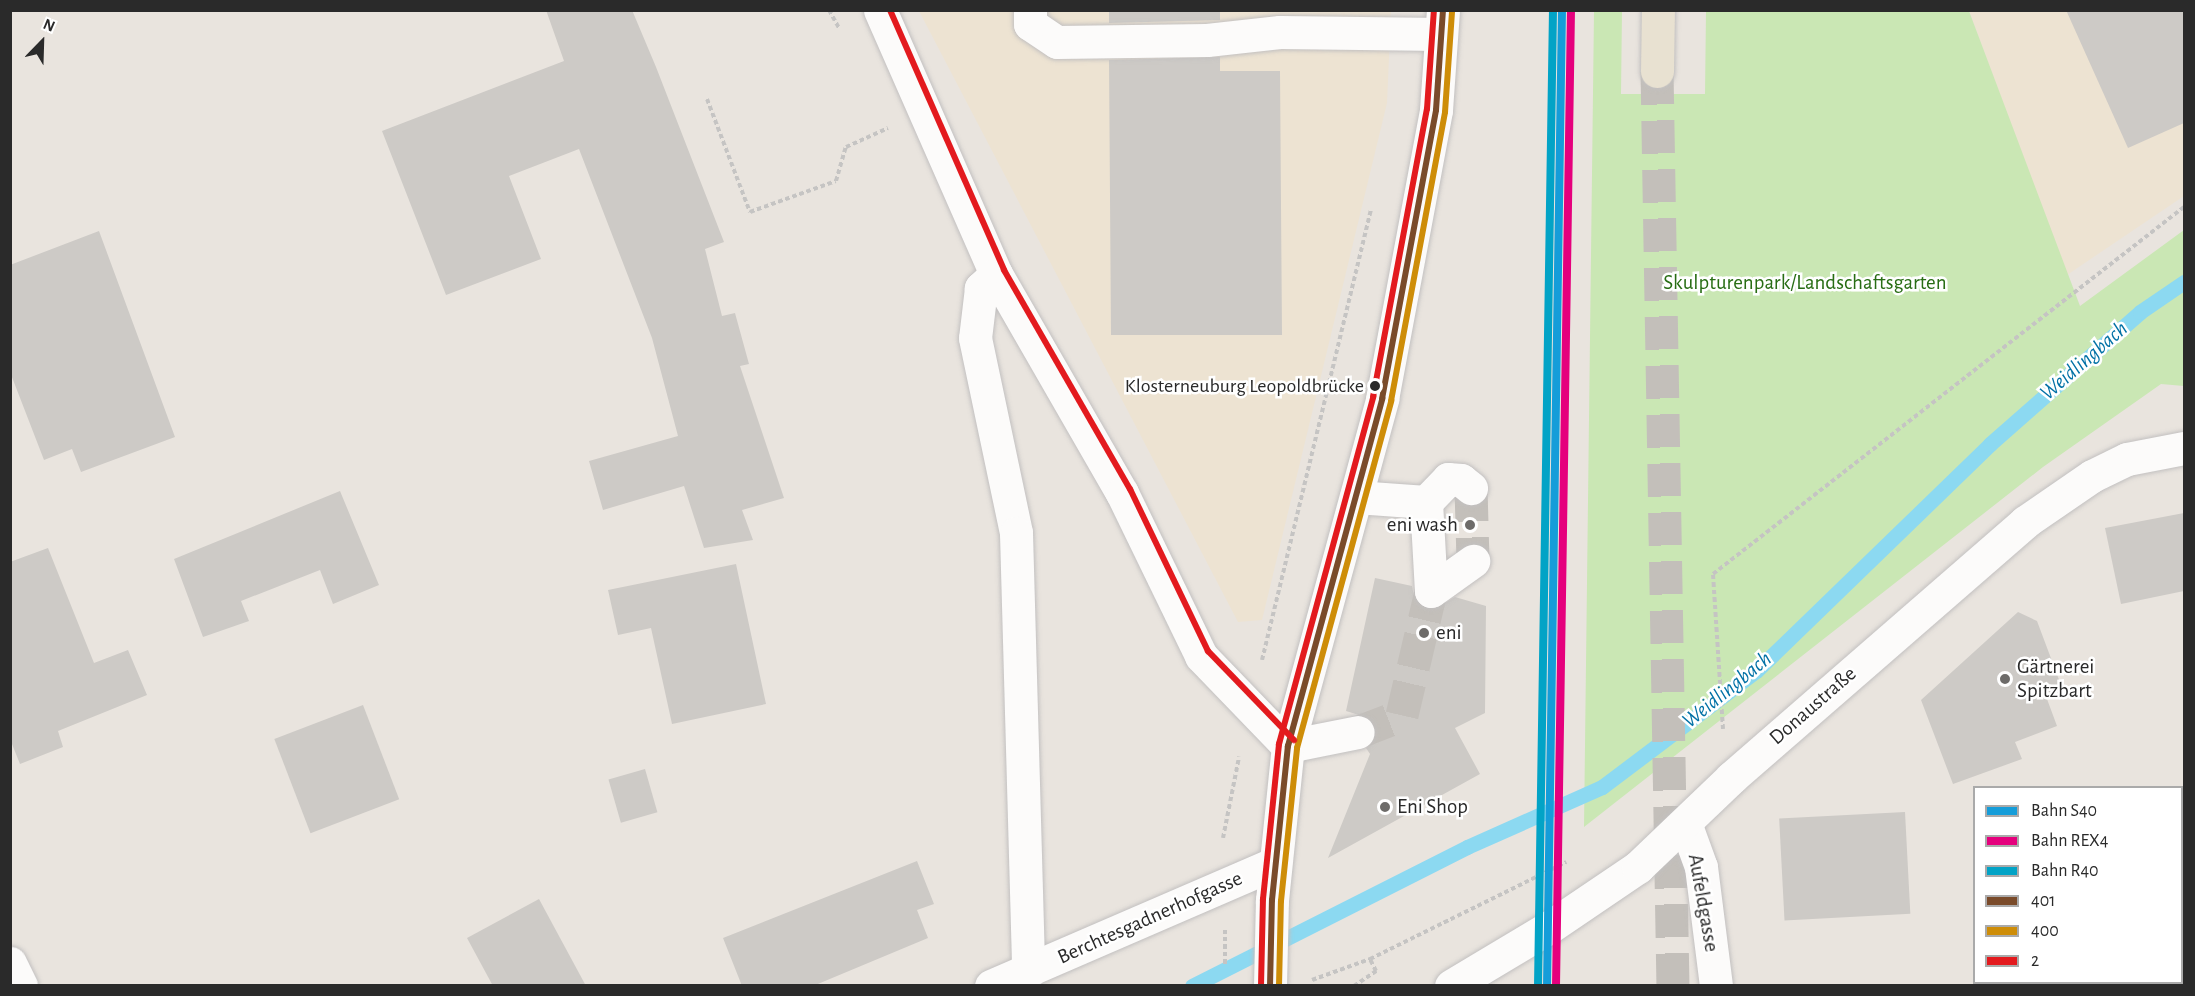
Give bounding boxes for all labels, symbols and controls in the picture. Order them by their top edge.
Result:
north arrow [12,12,72,72]
text: N [41,16,57,35]
park label: Skulpturenpark/Landschaftsgarten [1663,270,1947,296]
water label: Weidlingbach [2035,316,2133,406]
place label: Klosterneuburg Leopoldbrücke [1125,374,1364,398]
marker: Klosterneuburg Leopoldbrücke [1369,380,1381,392]
place label: eni wash [1387,512,1458,538]
marker: eni wash [1463,518,1477,532]
place label: eni [1436,620,1462,646]
marker: eni [1417,626,1431,640]
water label: Weidlingbach [1677,646,1777,734]
place label: Gärtnerei Spitzbart [2017,654,2094,704]
street label: Donaustraße [1764,661,1862,751]
marker: Gärtnerei Spitzbart [1998,672,2012,686]
legend [1973,786,2183,984]
place label: Eni Shop [1397,794,1468,820]
marker: Eni Shop [1378,800,1392,814]
text: Bahn S40 [2031,802,2097,820]
text: Bahn REX4 [2031,832,2108,850]
street label: Aufeldgasse [1682,852,1724,954]
text: Bahn R40 [2031,862,2099,880]
street label: Berchtesgadnerhofgasse [1054,866,1246,970]
text: 401 [2031,892,2055,910]
text: 400 [2031,922,2059,940]
text: 2 [2031,952,2039,970]

